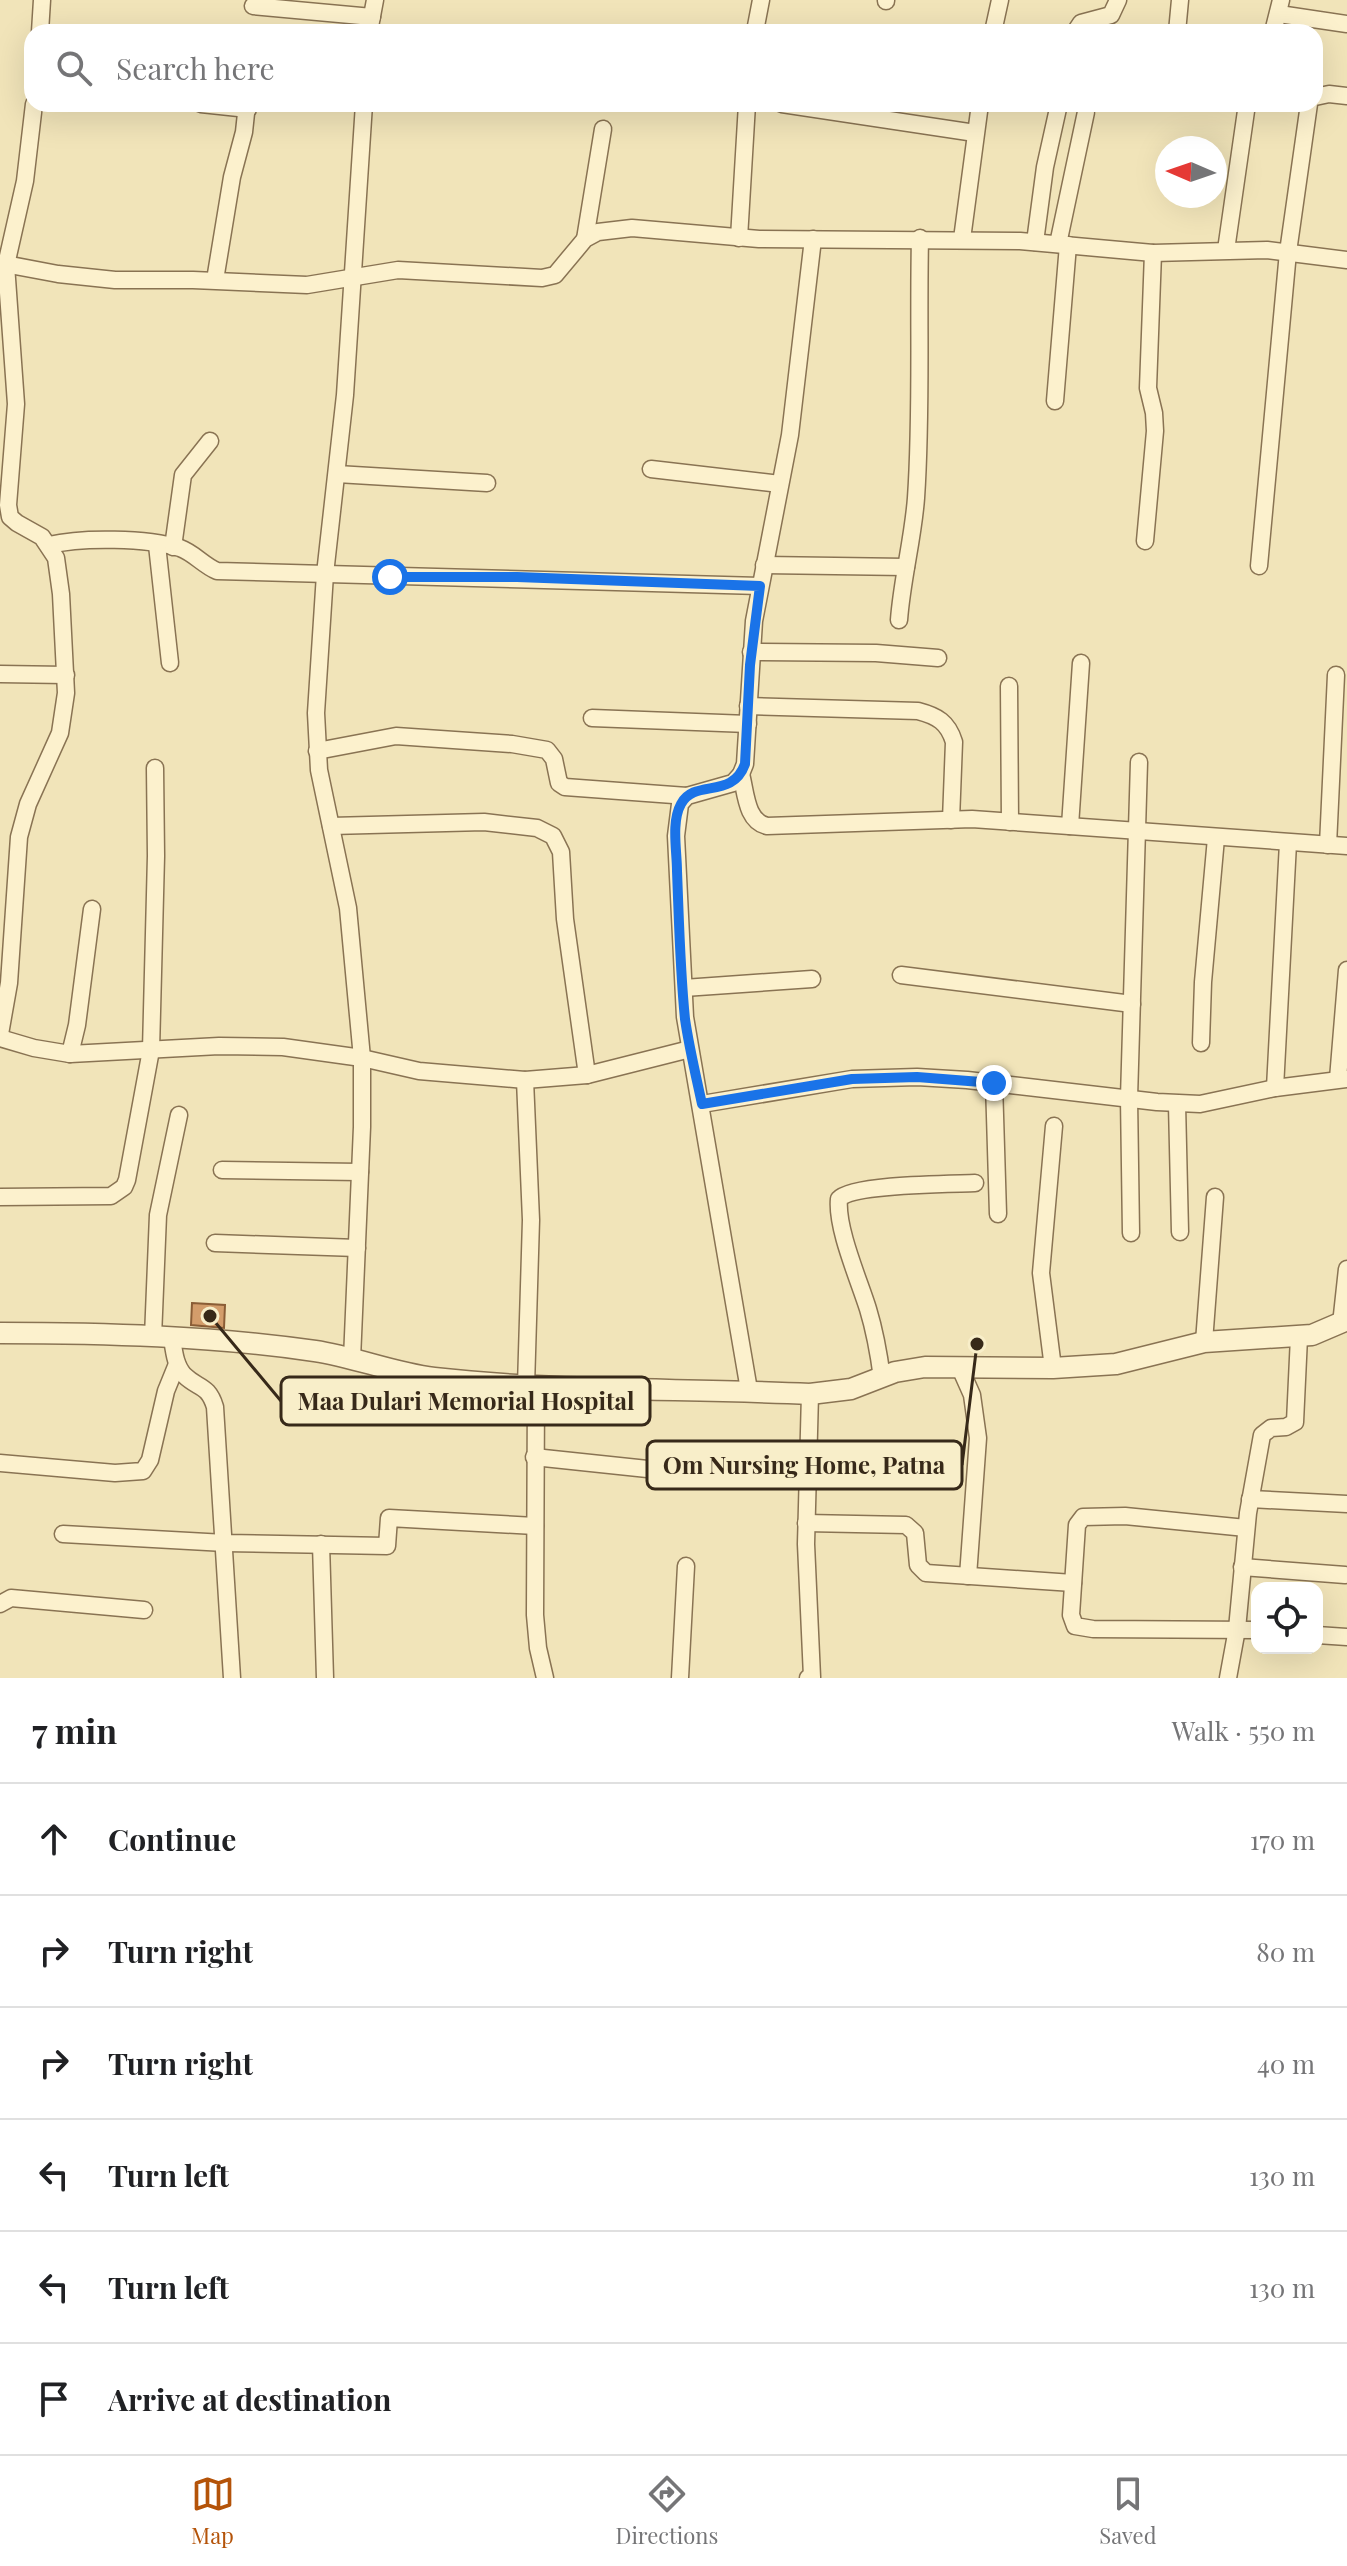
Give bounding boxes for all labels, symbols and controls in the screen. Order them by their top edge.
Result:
search box [24,24,1323,112]
icon: search [52,46,96,90]
text: Search here [116,48,275,88]
north arrow [1155,136,1227,208]
route start [372,559,408,595]
route end [976,1065,1012,1101]
callout: Maa Dulari Memorial Hospital [281,1377,650,1425]
text: Maa Dulari Memorial Hospital [298,1384,635,1416]
callout: Om Nursing Home, Patna [647,1441,962,1489]
text: Om Nursing Home, Patna [663,1448,946,1480]
map controls [1251,1582,1323,1654]
button: locate [1251,1582,1323,1654]
text: 7 min [32,1707,117,1753]
text: Walk · 550 m [1172,1713,1315,1748]
icon: ahead [32,1817,76,1861]
text: Continue [108,1819,236,1859]
text: 170 m [1250,1822,1315,1857]
icon: right [32,1929,76,1973]
text: Turn right [108,1931,253,1971]
text: 80 m [1256,1934,1315,1969]
icon: right [32,2041,76,2085]
text: Turn right [108,2043,253,2083]
text: 40 m [1257,2046,1315,2081]
icon: left [32,2153,76,2197]
text: Turn left [108,2155,229,2195]
text: 130 m [1249,2158,1315,2193]
icon: left [32,2265,76,2309]
text: Turn left [108,2267,229,2307]
text: 130 m [1249,2270,1315,2305]
icon: arrive [32,2377,76,2421]
text: Arrive at destination [108,2379,391,2419]
tab: Map [191,2472,235,2550]
tab: Directions [616,2472,718,2550]
tab: Saved [1099,2472,1157,2550]

